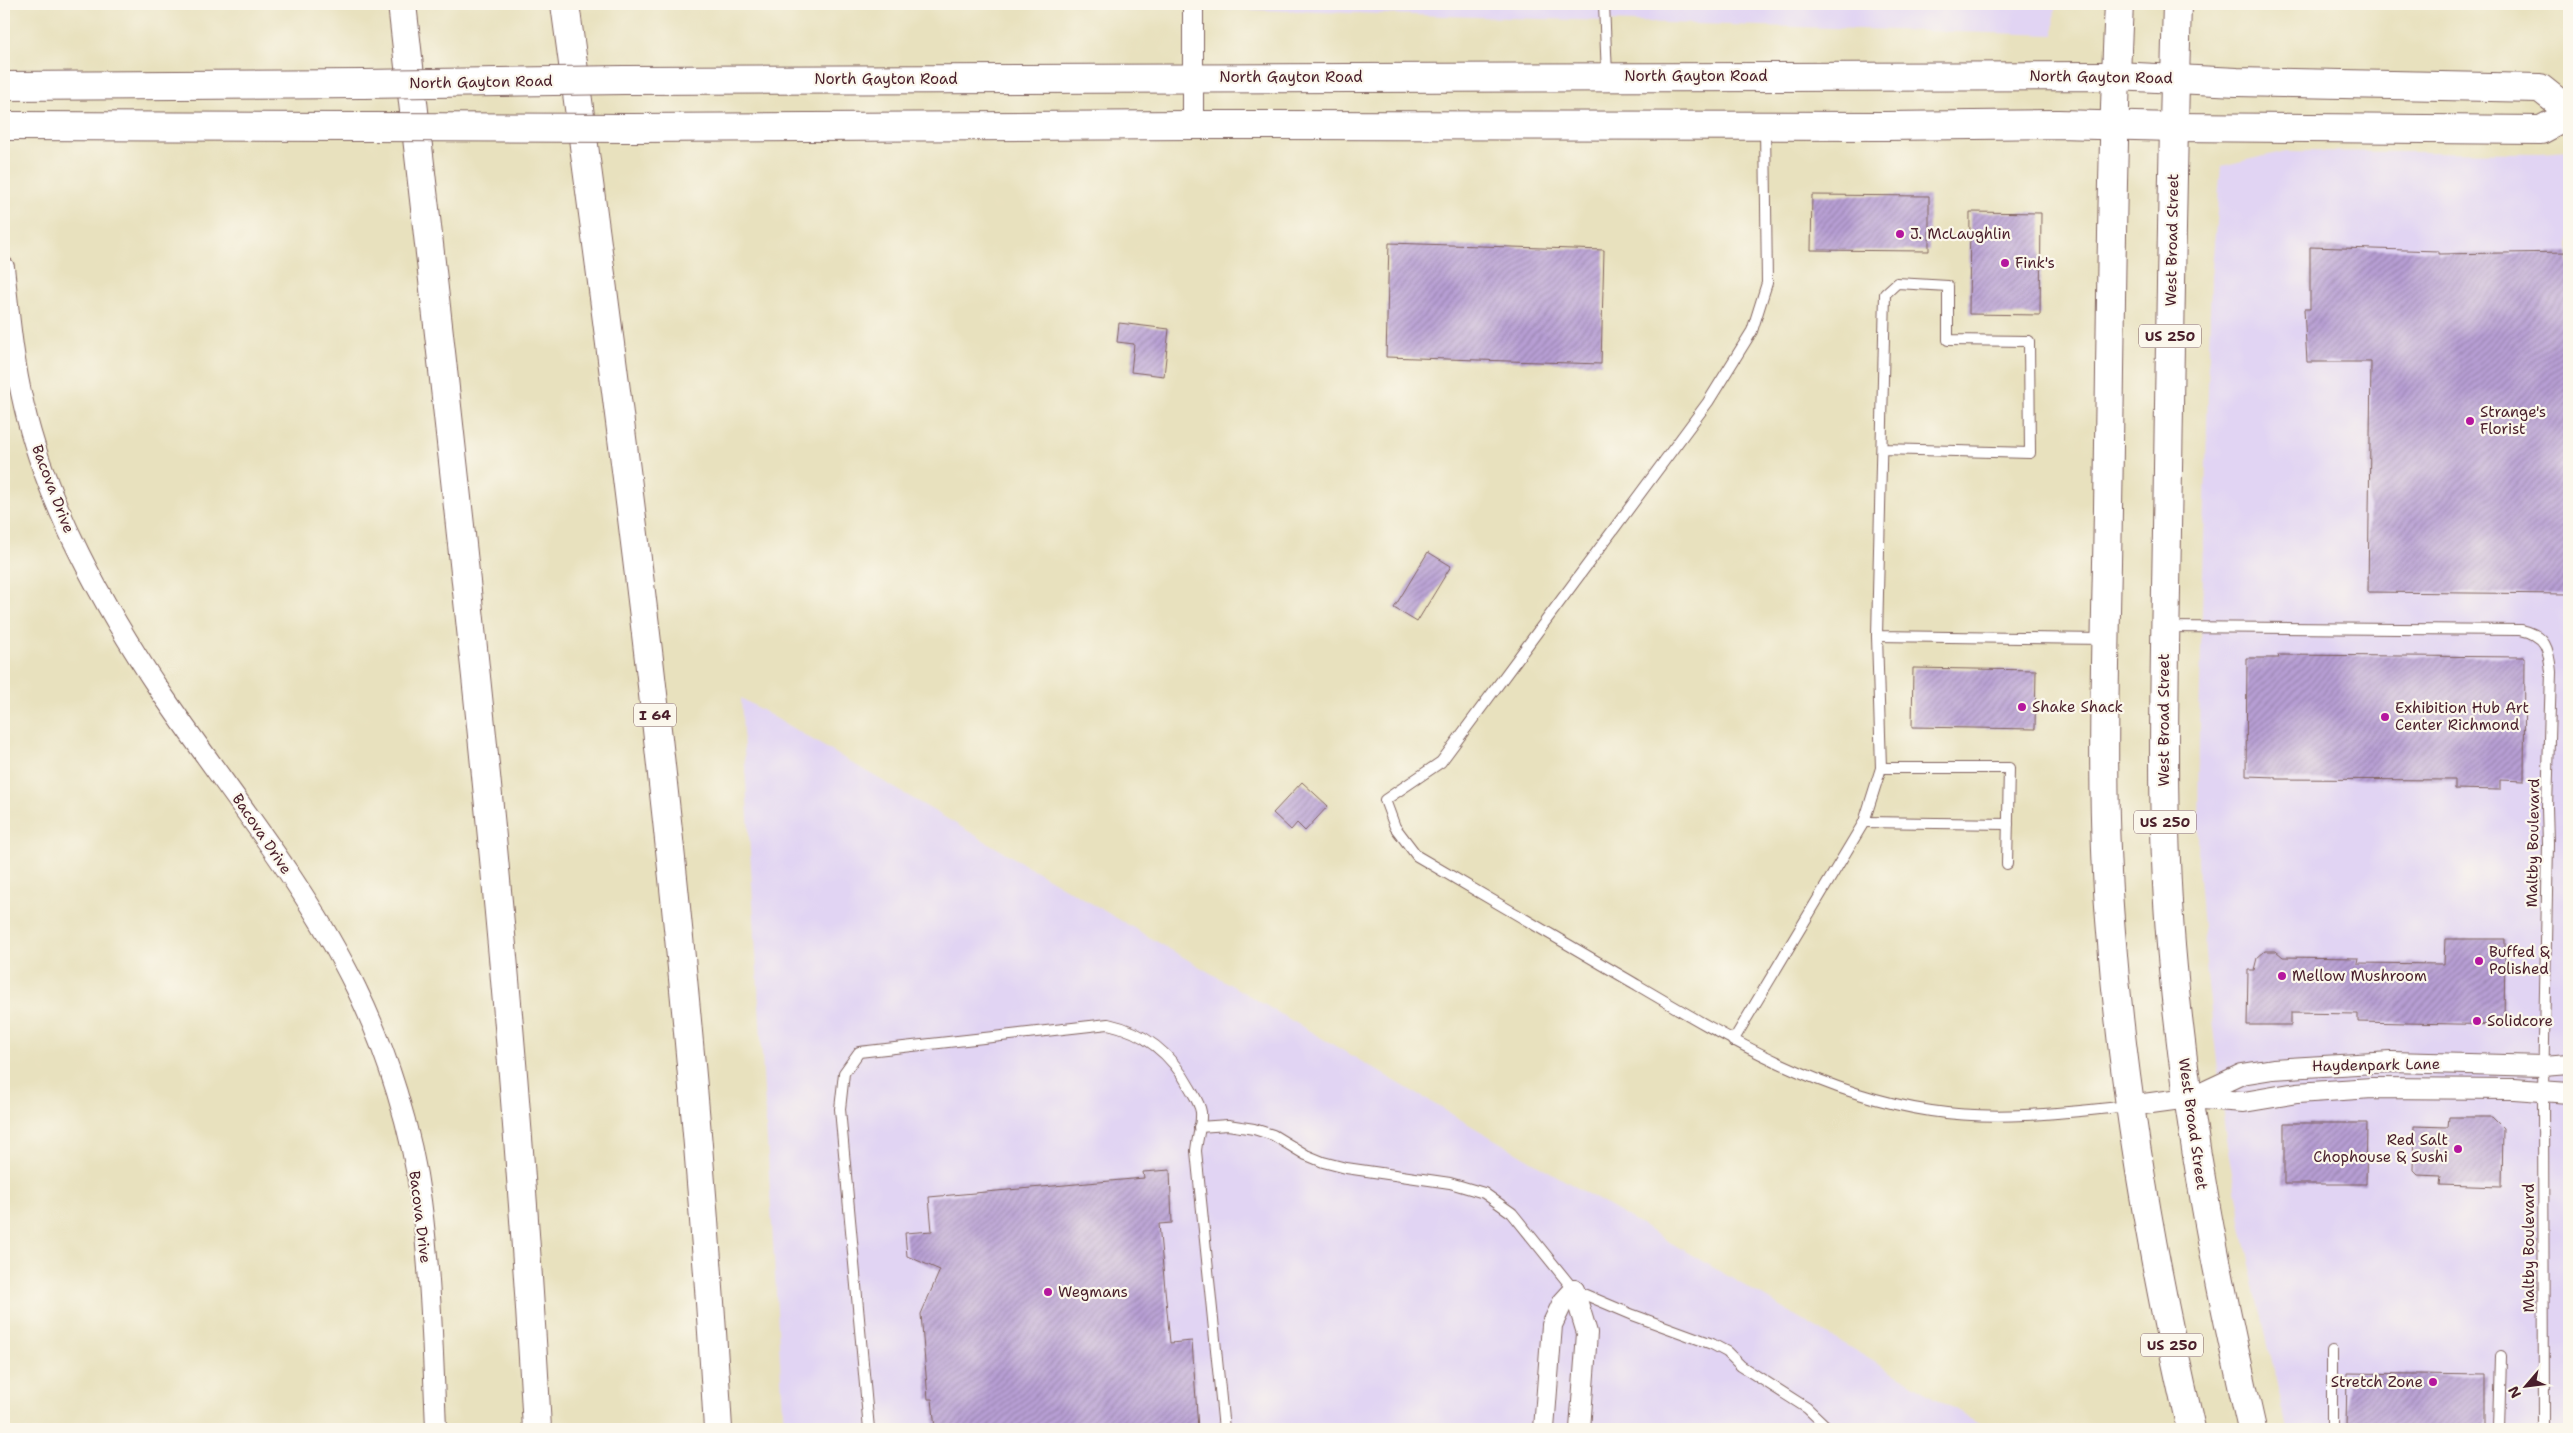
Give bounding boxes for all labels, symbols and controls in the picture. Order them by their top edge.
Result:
street label: North Gayton Road [1624,66,1768,86]
street label: North Gayton Road [2029,66,2173,88]
street label: North Gayton Road [1219,67,1363,87]
street label: North Gayton Road [814,69,958,89]
street label: North Gayton Road [409,71,553,93]
street label: West Broad Street [2161,173,2183,307]
place label: J. McLaughlin [1910,224,2011,244]
marker: J. McLaughlin [1894,228,1906,240]
place label: Fink's [2015,253,2055,273]
marker: Fink's [1999,257,2011,269]
road number: US 250 [2139,324,2201,348]
place label: Strange's Florist [2480,402,2546,439]
marker: Strange's Florist [2464,415,2476,427]
street label: Bacova Drive [27,442,79,536]
street label: West Broad Street [2154,654,2174,786]
place label: Shake Shack [2032,697,2123,717]
place label: Exhibition Hub Art Center Richmond [2395,698,2529,735]
marker: Shake Shack [2016,701,2028,713]
road number: I 64 [634,704,676,726]
marker: Exhibition Hub Art Center Richmond [2379,711,2391,723]
street label: Maltby Boulevard [2522,778,2544,908]
street label: Bacova Drive [228,790,296,878]
road number: US 250 [2134,810,2196,834]
place label: Buffed & Polished [2489,942,2550,979]
marker: Buffed & Polished [2473,955,2485,967]
place label: Mellow Mushroom [2292,966,2427,986]
marker: Mellow Mushroom [2276,970,2288,982]
place label: Solidcore [2487,1011,2553,1031]
marker: Solidcore [2471,1015,2483,1027]
street label: Haydenpark Lane [2312,1054,2440,1076]
street label: West Broad Street [2174,1057,2212,1191]
place label: Red Salt Chophouse & Sushi [2313,1130,2448,1167]
marker: Red Salt Chophouse & Sushi [2452,1143,2464,1155]
street label: Bacova Drive [404,1170,436,1264]
street label: Maltby Boulevard [2519,1183,2539,1313]
place label: Wegmans [1058,1282,1128,1302]
marker: Wegmans [1042,1286,1054,1298]
road number: US 250 [2141,1334,2203,1356]
north arrow [2500,1360,2550,1410]
place label: Stretch Zone [2331,1372,2423,1392]
marker: Stretch Zone [2427,1376,2439,1388]
text: N [2504,1383,2525,1401]

